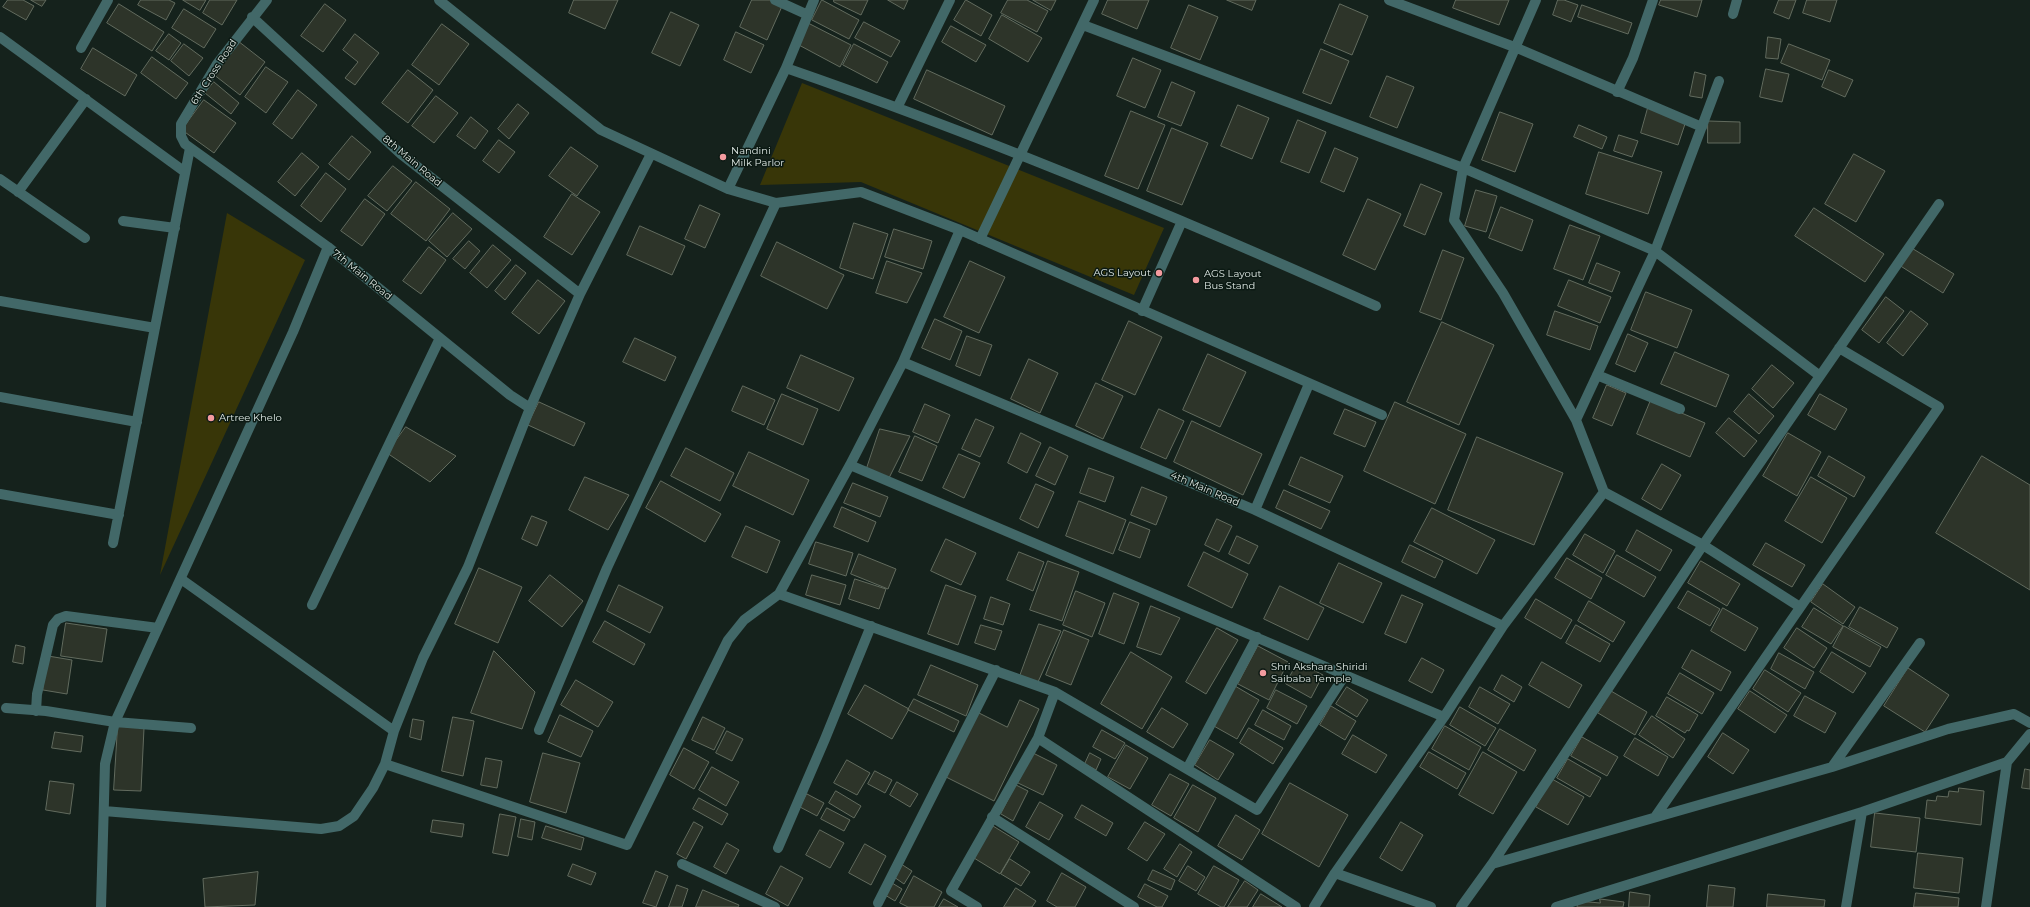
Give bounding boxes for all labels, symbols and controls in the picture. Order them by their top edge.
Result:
street label: 6th Cross Road [188,37,240,107]
street label: 8th Main Road [380,133,444,189]
place label: Nandini Milk Parlor [731,145,784,168]
marker: Nandini Milk Parlor [718,152,728,162]
street label: 7th Main Road [330,247,394,303]
place label: AGS Layout [1094,267,1151,279]
marker: AGS Layout [1154,268,1164,278]
place label: AGS Layout Bus Stand [1204,268,1261,292]
marker: AGS Layout Bus Stand [1191,275,1201,285]
place label: Artree Khelo [219,412,282,424]
marker: Artree Khelo [206,413,216,423]
street label: 4th Main Road [1169,469,1241,509]
place label: Shri Akshara Shiridi Saibaba Temple [1271,661,1367,684]
marker: Shri Akshara Shiridi Saibaba Temple [1258,668,1268,678]

